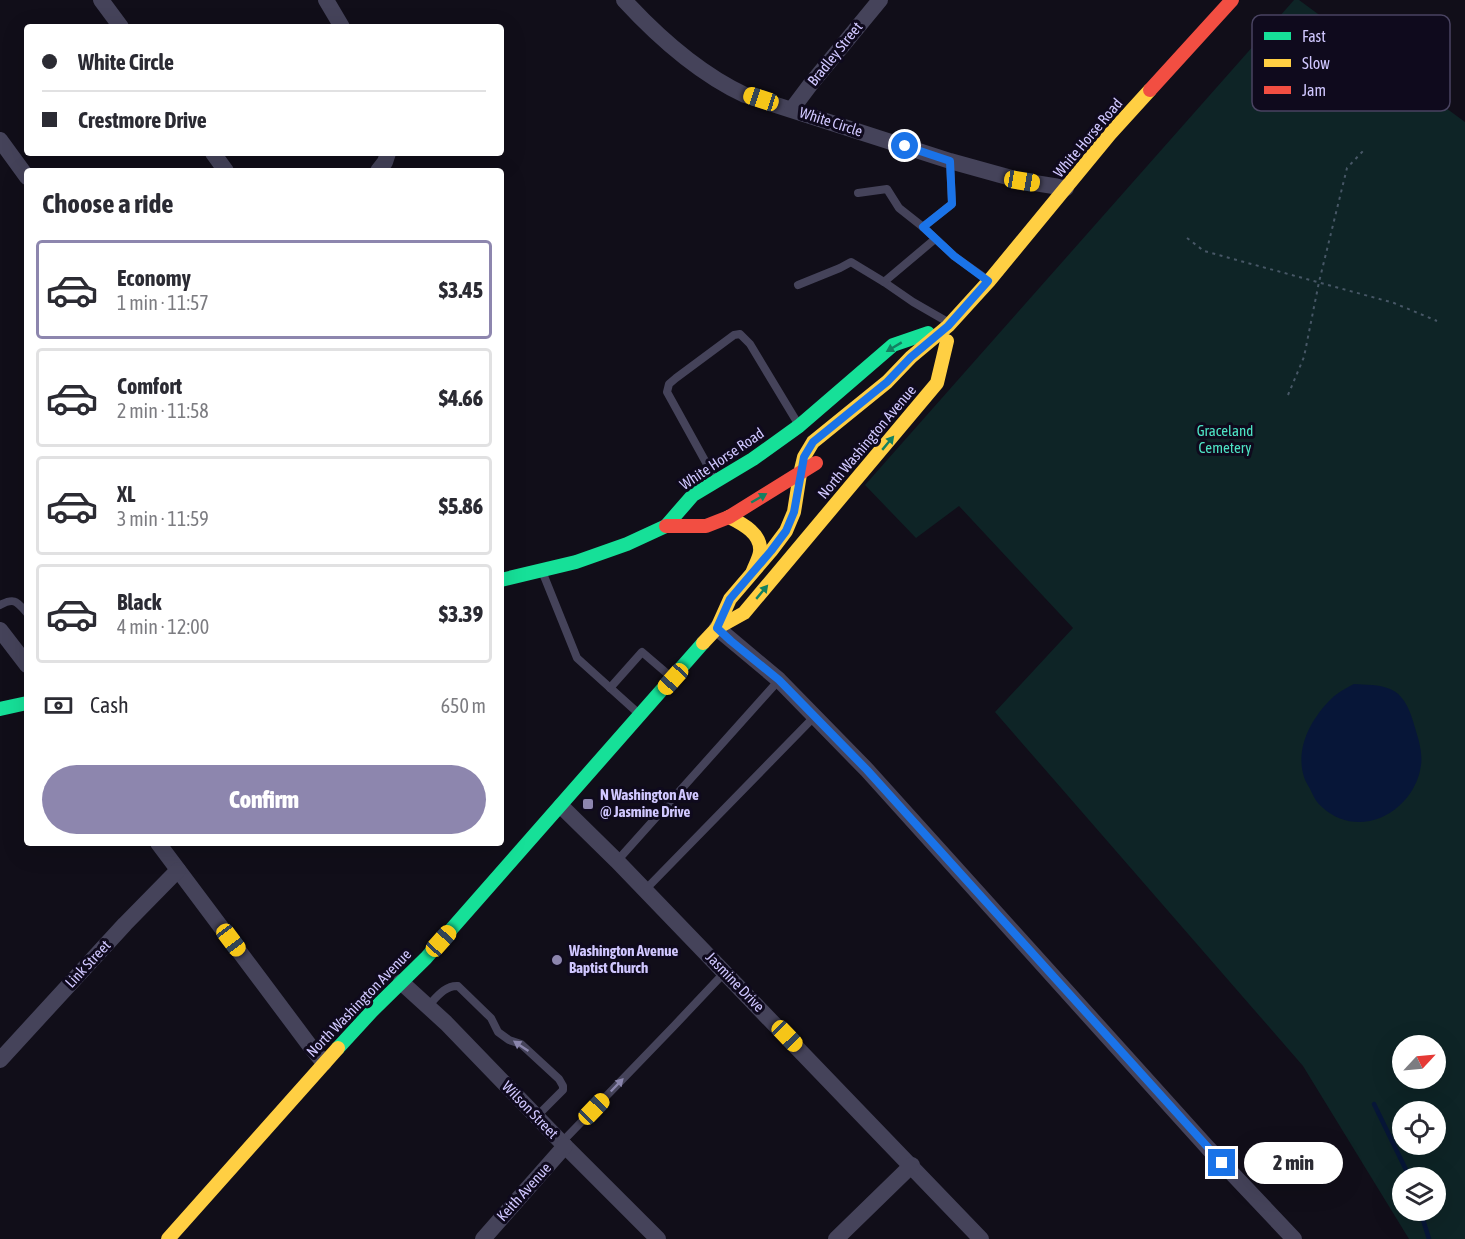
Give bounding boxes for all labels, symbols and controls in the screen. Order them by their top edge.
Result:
legend [1252,15,1450,111]
street label: Bradley Street [804,18,865,89]
text: Fast [1302,27,1326,45]
text: White Circle [78,49,174,75]
text: Slow [1302,54,1330,72]
text: Jam [1302,81,1326,99]
car [741,85,781,113]
street label: White Horse Road [1050,95,1126,181]
street label: White Circle [797,103,865,140]
text: Crestmore Drive [78,107,207,133]
route start [891,132,918,159]
car [1003,169,1041,193]
text: Choose a ride [42,188,174,219]
icon: car [45,263,99,317]
text: Economy [117,265,191,291]
text: $3.45 [439,277,483,303]
text: 1 min · 11:57 [117,291,209,314]
one-way arrow [886,342,902,353]
icon: car [45,371,99,425]
text: Comfort [117,373,182,399]
street label: North Washington Avenue [814,381,919,502]
text: $4.66 [439,385,483,411]
text: 2 min · 11:58 [117,399,209,422]
park label: Graceland Cemetery [1197,422,1253,456]
street label: White Horse Road [676,424,767,493]
one-way arrow [881,435,894,451]
icon: car [45,479,99,533]
text: XL [117,481,135,507]
one-way arrow [751,492,767,503]
text: $5.86 [439,493,483,519]
text: 3 min · 11:59 [117,507,209,530]
one-way arrow [755,585,768,600]
icon: car [45,587,99,641]
text: Black [117,589,161,615]
text: $3.39 [439,601,483,627]
text: 4 min · 12:00 [117,615,209,638]
car [654,660,692,698]
icon: cash [42,689,75,722]
text: Cash [90,692,129,718]
text: 650 m [441,694,486,717]
button: Confirm [42,765,486,834]
place label: N Washington Ave @ Jasmine Drive [600,786,699,820]
marker: N Washington Ave @ Jasmine Drive [581,797,595,811]
car [213,920,249,960]
car [422,922,460,960]
street label: Link Street [62,937,114,991]
place label: Washington Avenue Baptist Church [568,942,678,976]
street label: North Washington Avenue [303,945,415,1060]
street label: Jasmine Drive [703,948,768,1015]
marker: Washington Avenue Baptist Church [550,953,564,967]
car [768,1017,806,1055]
north arrow [1392,1035,1446,1089]
map controls [1392,1035,1446,1221]
one-way arrow [513,1040,529,1052]
street label: Wilson Street [499,1078,562,1142]
one-way arrow [610,1078,624,1093]
car [575,1090,613,1128]
button: locate [1392,1101,1446,1155]
callout: 2 min [1243,1142,1342,1184]
route end [1208,1149,1235,1176]
text: 2 min [1273,1151,1314,1174]
street label: Keith Avenue [493,1159,554,1224]
button: layers [1392,1167,1446,1221]

